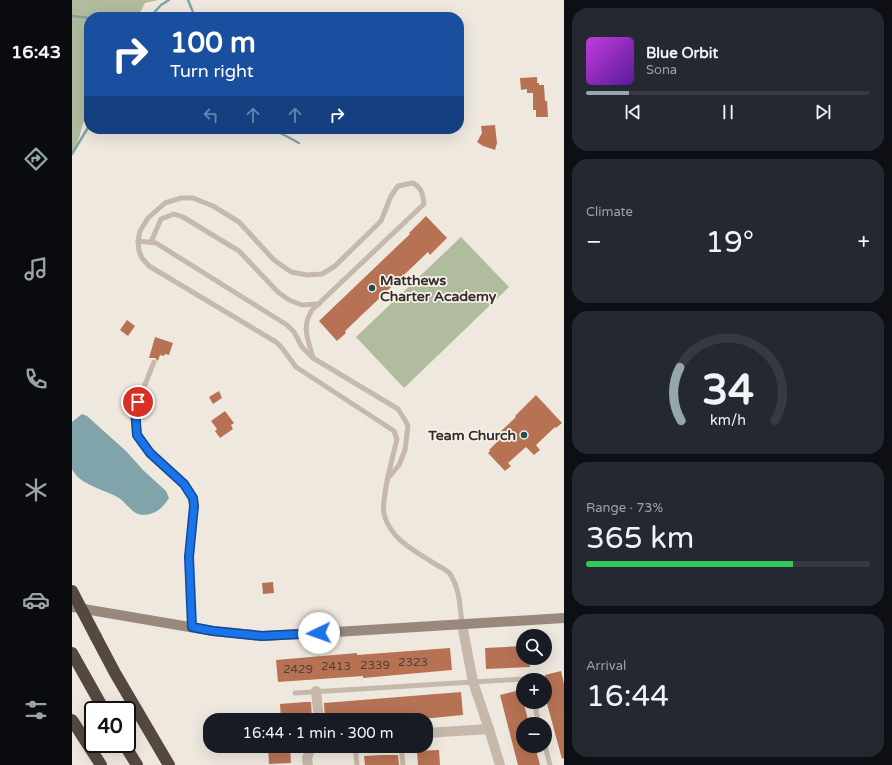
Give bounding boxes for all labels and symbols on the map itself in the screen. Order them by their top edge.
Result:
place label: Matthews Charter Academy [380,272,497,305]
marker: Matthews Charter Academy [367,283,377,293]
pin [121,385,155,419]
place label: Team Church [427,427,516,444]
marker: Team Church [519,430,529,440]
position arrow [298,612,340,654]
house number: 2323 [398,655,428,669]
house number: 2339 [360,658,390,672]
house number: 2413 [321,659,351,673]
house number: 2429 [283,662,313,676]
speed limit sign: 40 [84,701,136,753]

